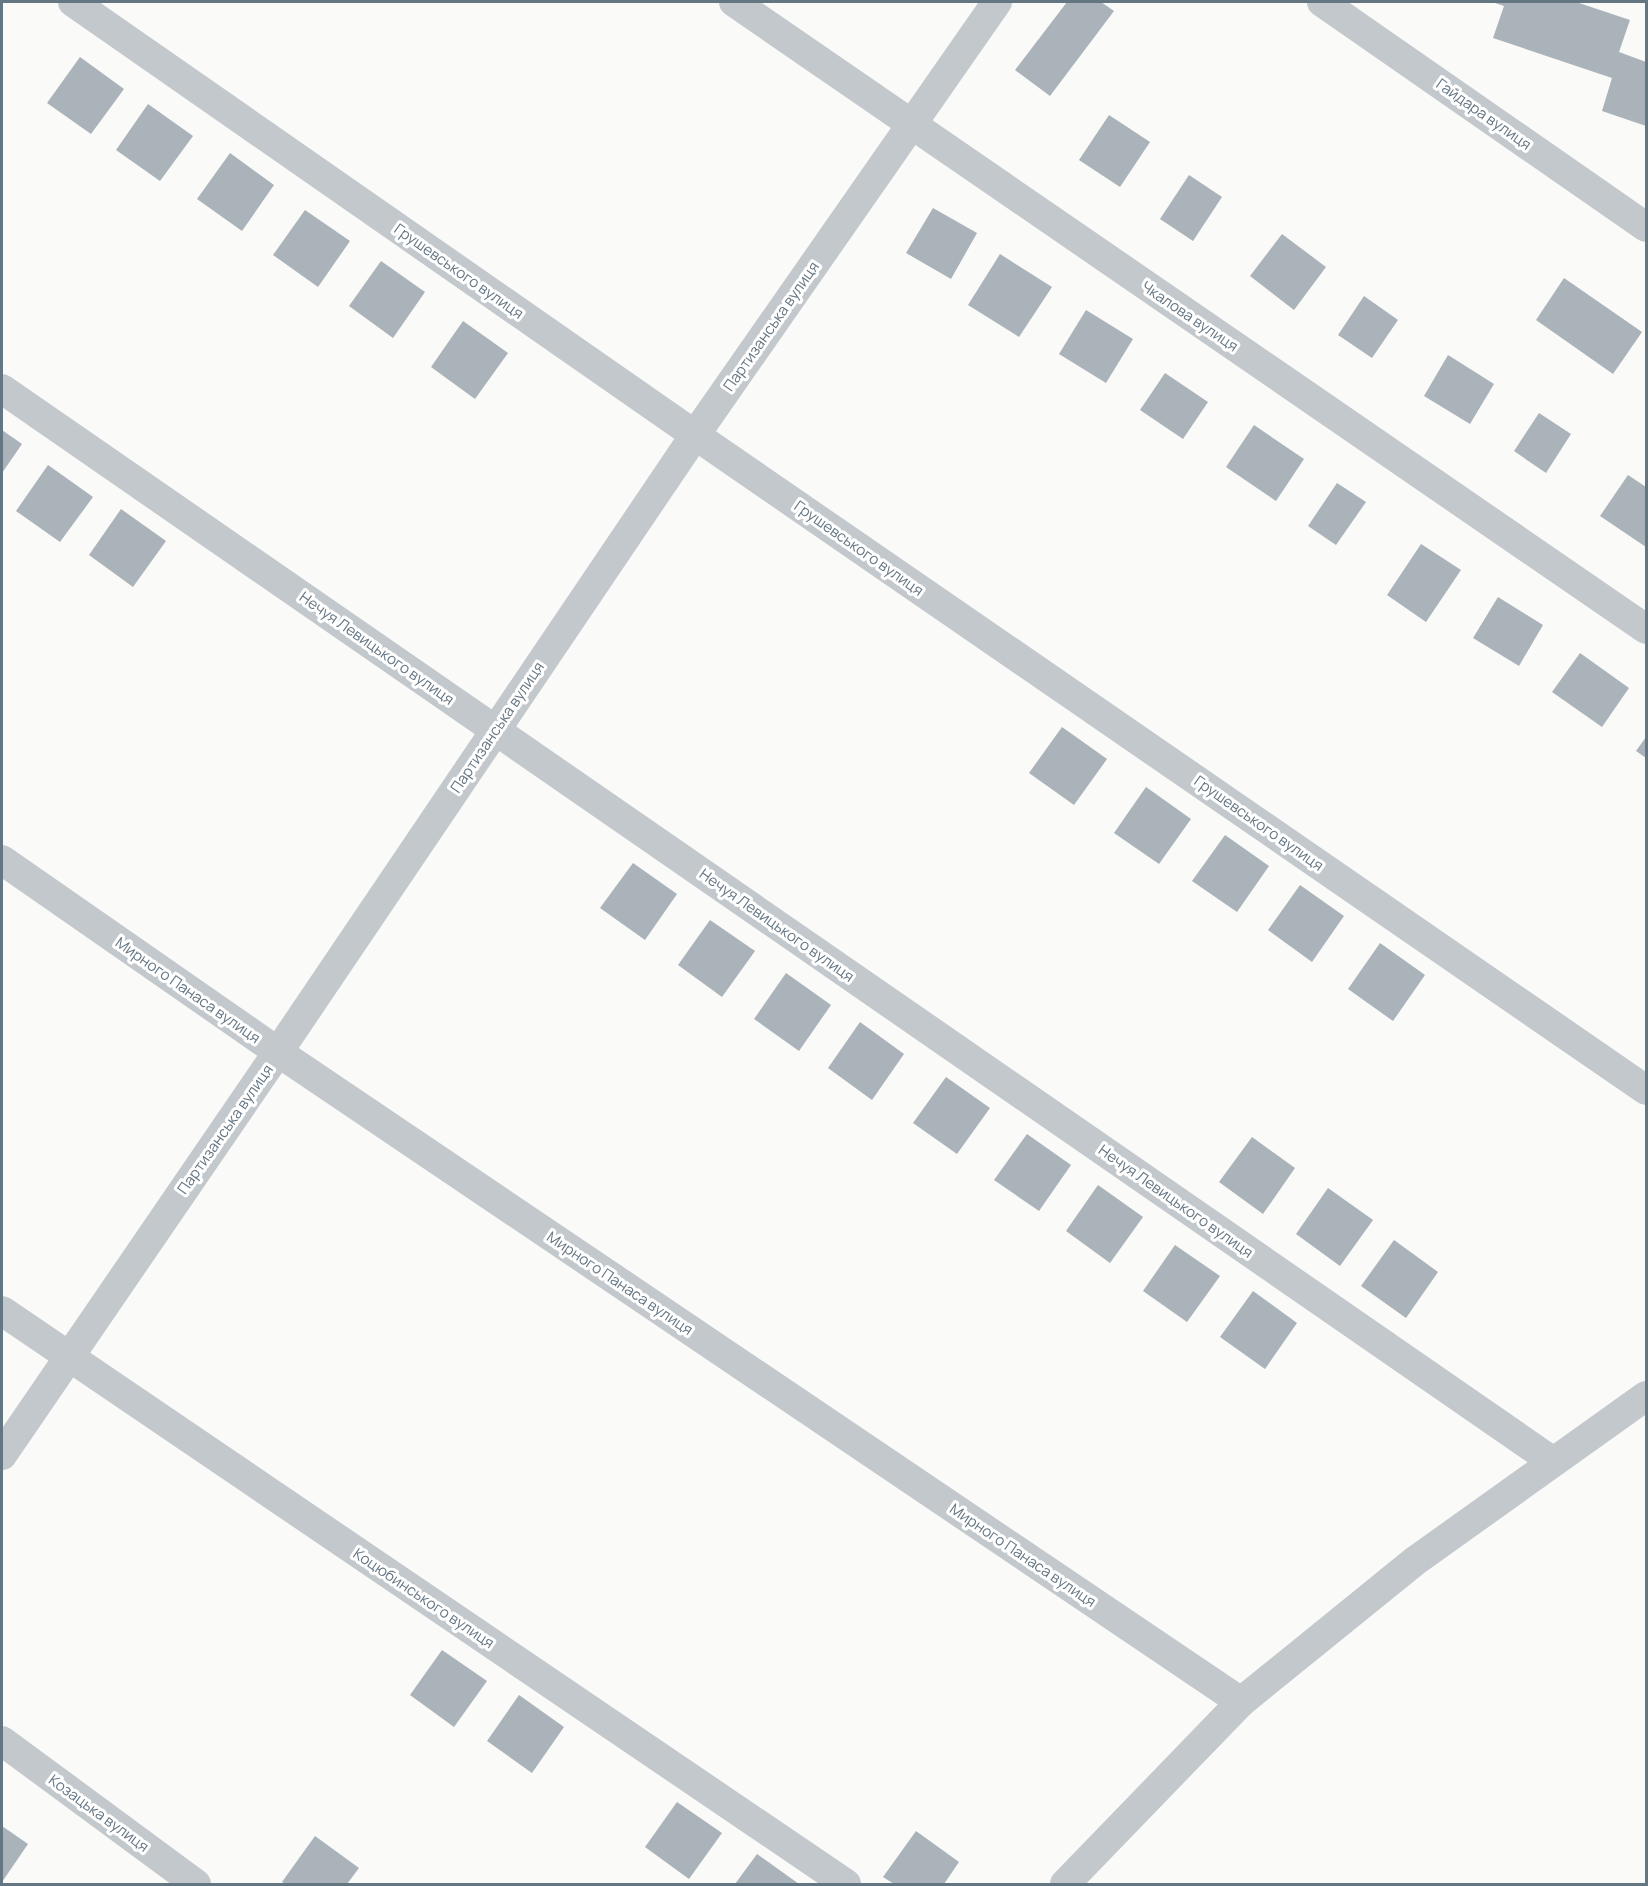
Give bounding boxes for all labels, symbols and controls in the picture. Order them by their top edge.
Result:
street label: Гайдара вулиця [1432,73,1536,155]
street label: Грушевського вулиця [390,218,528,324]
street label: Партизанська вулиця [718,257,824,395]
street label: Чкалова вулиця [1137,276,1243,356]
street label: Грушевського вулиця [790,495,928,601]
street label: Нечуя Левицького вулиця [295,587,459,709]
street label: Партизанська вулиця [445,657,549,797]
street label: Грушевського вулиця [1190,770,1328,876]
street label: Нечуя Левицького вулиця [695,864,859,986]
street label: Мирного Панаса вулиця [111,932,265,1048]
street label: Партизанська вулиця [172,1060,278,1198]
street label: Нечуя Левицького вулиця [1094,1140,1258,1262]
street label: Мирного Панаса вулиця [543,1226,697,1340]
street label: Мирного Панаса вулиця [946,1498,1100,1612]
street label: Коцюбинського вулиця [349,1543,499,1653]
street label: Козацька вулиця [45,1769,153,1857]

